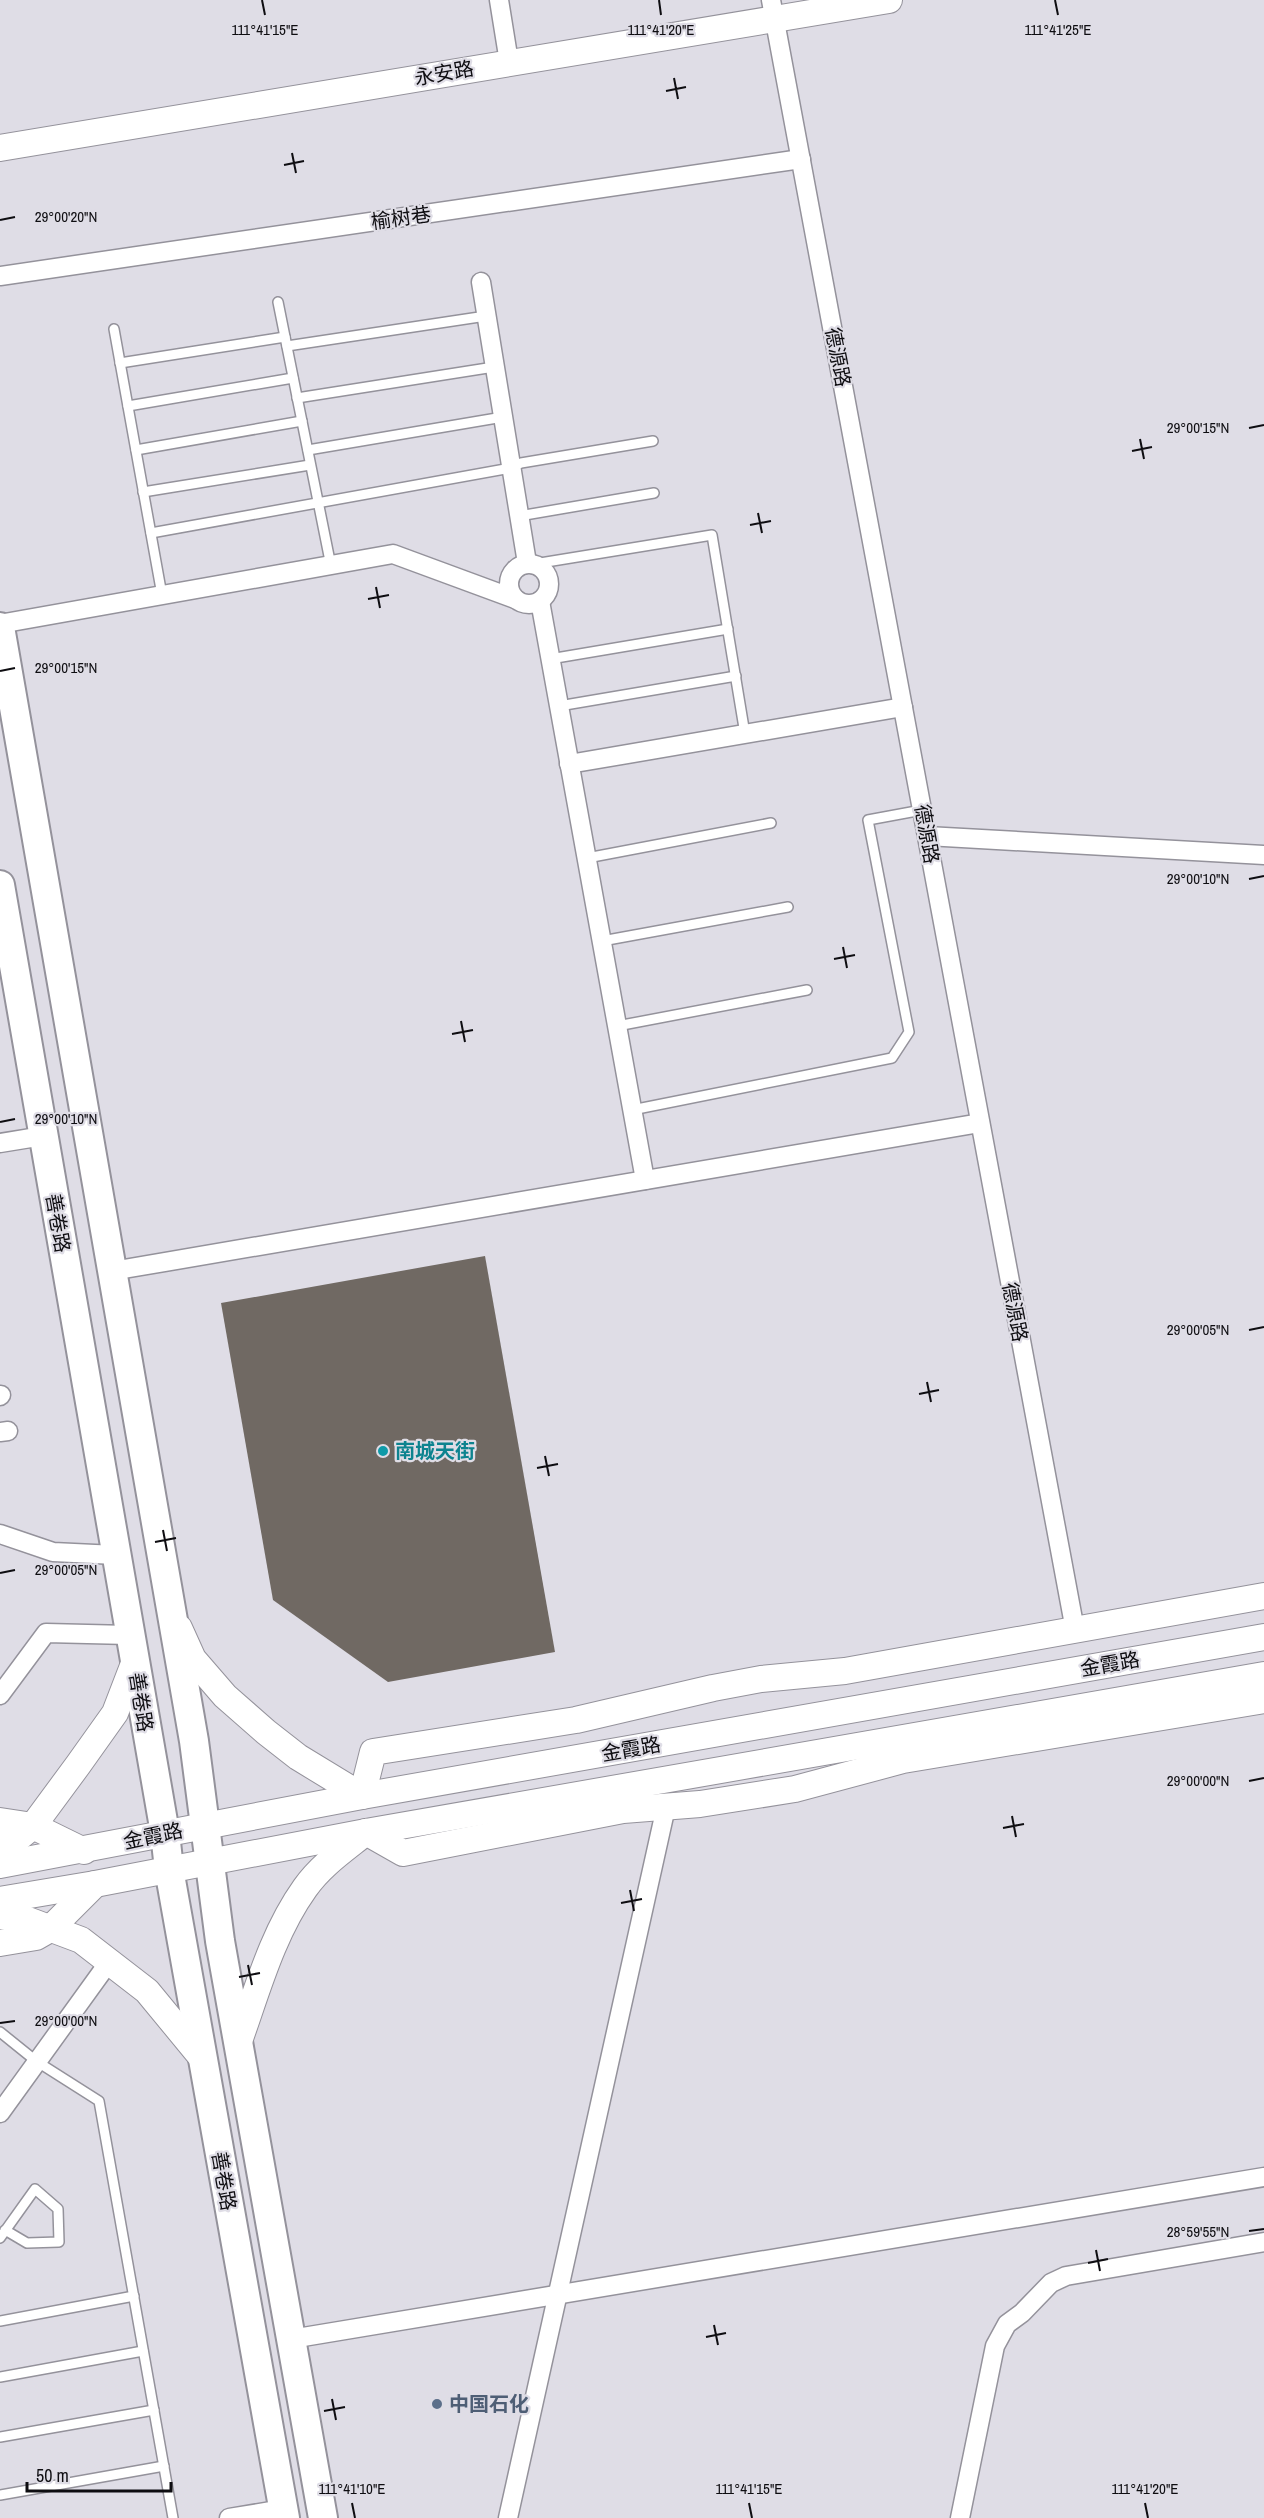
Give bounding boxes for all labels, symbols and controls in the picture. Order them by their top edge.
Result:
text: 111°41'15"E [231,19,299,40]
text: 111°41'20"E [627,19,695,40]
text: 111°41'25"E [1024,19,1092,40]
street label: 永安路 [412,54,476,91]
street label: 榆树巷 [369,200,433,235]
text: 29°00'20"N [35,206,97,227]
street label: 德源路 [820,325,857,389]
text: 29°00'15"N [1167,417,1229,438]
text: 29°00'15"N [35,657,97,678]
street label: 德源路 [909,802,946,866]
text: 29°00'10"N [1167,868,1229,889]
text: 29°00'10"N [35,1108,97,1129]
street label: 善卷路 [40,1191,77,1255]
street label: 德源路 [997,1280,1034,1344]
text: 29°00'05"N [1167,1319,1229,1340]
place label: 南城天街 [395,1437,475,1464]
marker: 南城天街 [376,1444,390,1458]
text: 29°00'05"N [35,1559,97,1580]
street label: 金霞路 [1078,1645,1142,1682]
street label: 善卷路 [123,1670,160,1734]
street label: 金霞路 [599,1730,663,1767]
text: 29°00'00"N [1167,1770,1229,1791]
street label: 金霞路 [121,1816,185,1855]
text: 29°00'00"N [35,2010,97,2031]
street label: 善卷路 [206,2149,243,2213]
text: 28°59'55"N [1167,2221,1229,2242]
place label: 中国石化 [449,2390,529,2417]
marker: 中国石化 [430,2397,444,2411]
scale bar [27,2455,171,2493]
text: 50 m [36,2463,69,2488]
text: 111°41'10"E [318,2478,386,2499]
text: 111°41'15"E [715,2478,783,2499]
text: 111°41'20"E [1111,2478,1179,2499]

